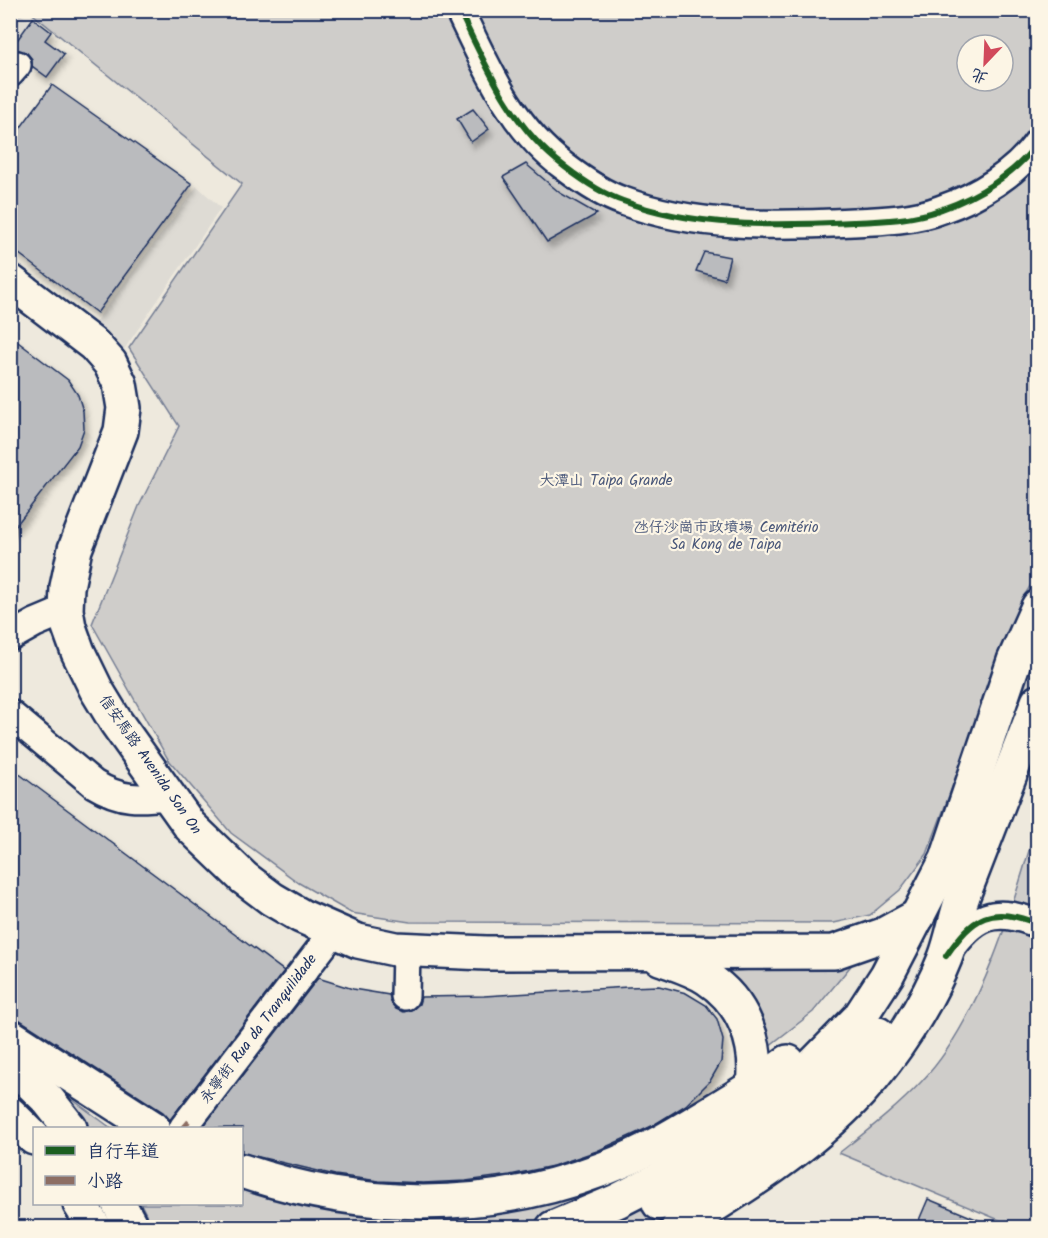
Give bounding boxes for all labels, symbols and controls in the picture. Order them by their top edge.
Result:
north arrow [955,33,1015,93]
text: 北 [967,61,992,90]
park label: 大潭山 Taipa Grande [539,469,673,493]
park label: 氹仔沙崗市政墳場 Cemitério Sa Kong de Taipa [634,516,819,557]
street label: 信安馬路 Avenida Son On [92,690,208,840]
street label: 永寧街 Rua da Tranquilidade [195,949,324,1109]
legend [33,1127,243,1205]
text: 自行车道 [87,1138,159,1167]
text: 小路 [87,1168,123,1197]

